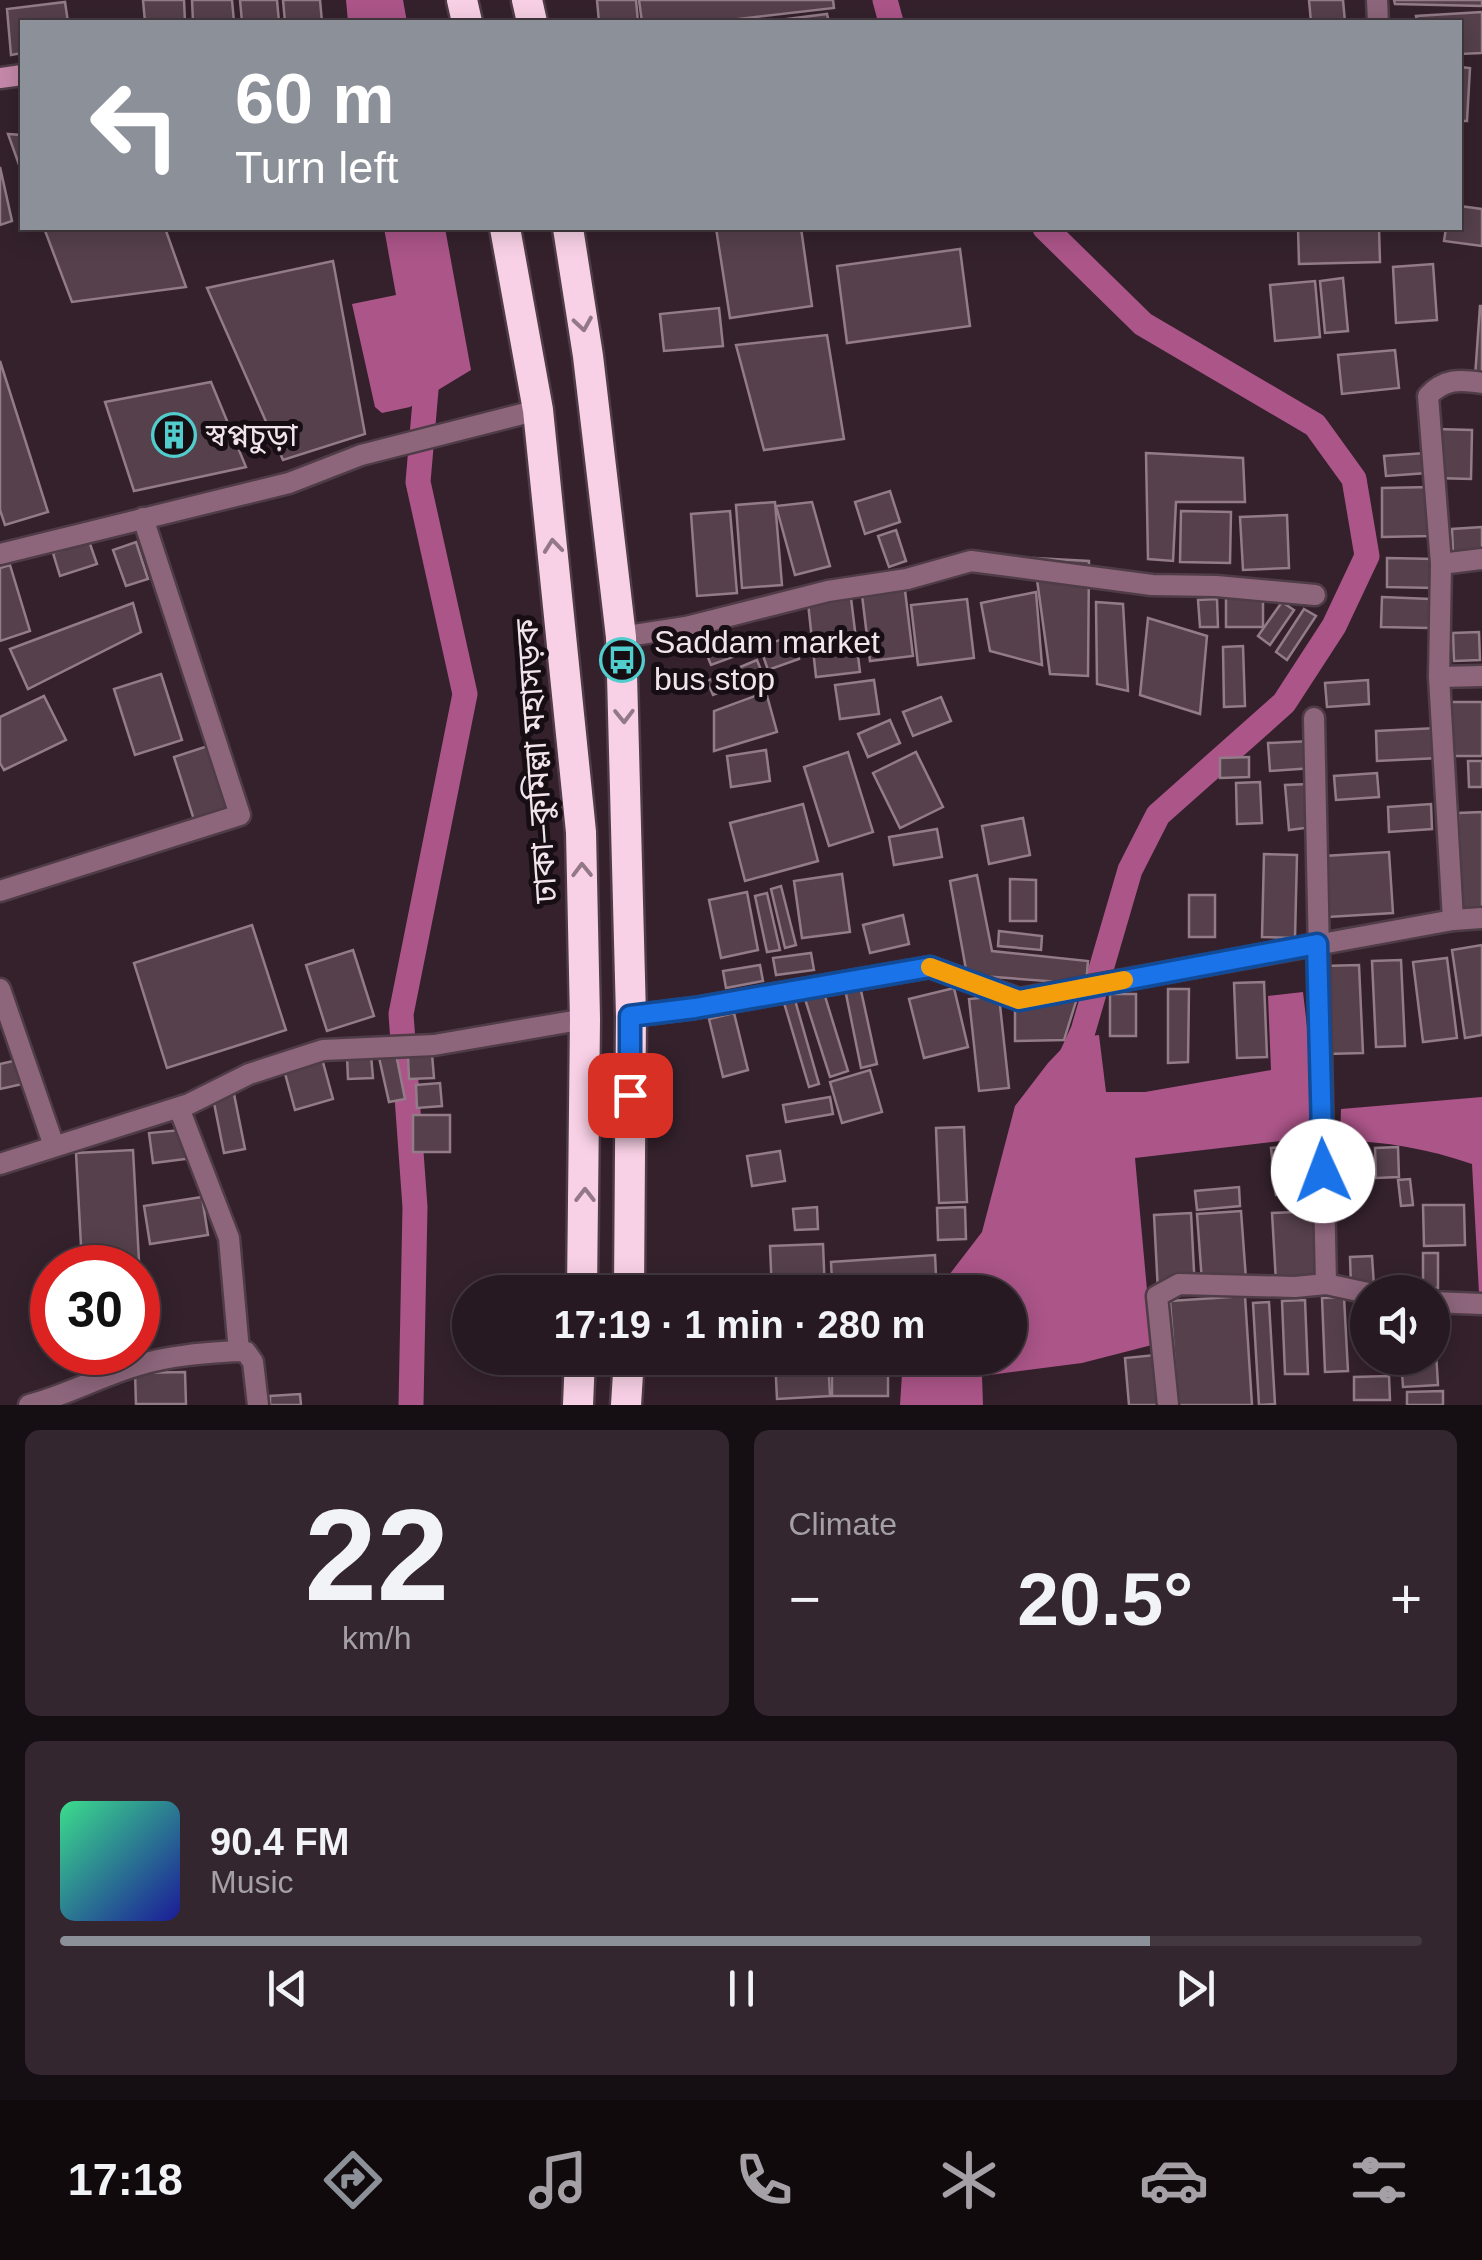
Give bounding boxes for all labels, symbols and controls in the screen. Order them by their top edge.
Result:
icon: left [70,60,200,190]
text: 60 m [235,60,395,138]
text: Turn left [235,142,398,193]
one-way arrow [572,316,593,332]
building icon: স্বপ্নচুড়া [151,412,197,458]
place label: স্বপ্নচুড়া [205,417,298,455]
one-way arrow [543,538,564,554]
street label: ঢাকা–কুমিল্লা মহাসড়ক [508,617,565,905]
place label: Saddam market bus stop [654,624,880,697]
bus stop icon: Saddam market bus stop [599,637,645,683]
one-way arrow [613,709,634,725]
one-way arrow [571,862,592,878]
pin [588,1053,673,1138]
icon: arrive [603,1068,658,1123]
position arrow [1271,1119,1375,1223]
one-way arrow [574,1187,596,1202]
speed limit sign: 30 [30,1245,160,1375]
map controls [1350,1275,1450,1375]
button: sound [1350,1275,1450,1375]
text: 17:19 · 1 min · 280 m [554,1304,925,1346]
text: 22 [304,1482,449,1628]
text: Climate [789,1506,897,1542]
text: 20.5° [1017,1557,1193,1641]
text: − [789,1568,821,1630]
text: + [1390,1568,1422,1630]
text: km/h [342,1620,411,1656]
text: 90.4 FM [210,1821,349,1863]
text: Music [210,1864,294,1900]
icon: previous [260,1961,315,2016]
icon: pause [714,1961,769,2016]
icon: next [1168,1961,1223,2016]
icon: directions [318,2145,388,2215]
icon: music [523,2145,593,2215]
icon: phone [729,2145,799,2215]
icon: climate [934,2145,1004,2215]
icon: car [1139,2145,1209,2215]
icon: filters [1344,2145,1414,2215]
text: 17:18 [68,2154,183,2205]

